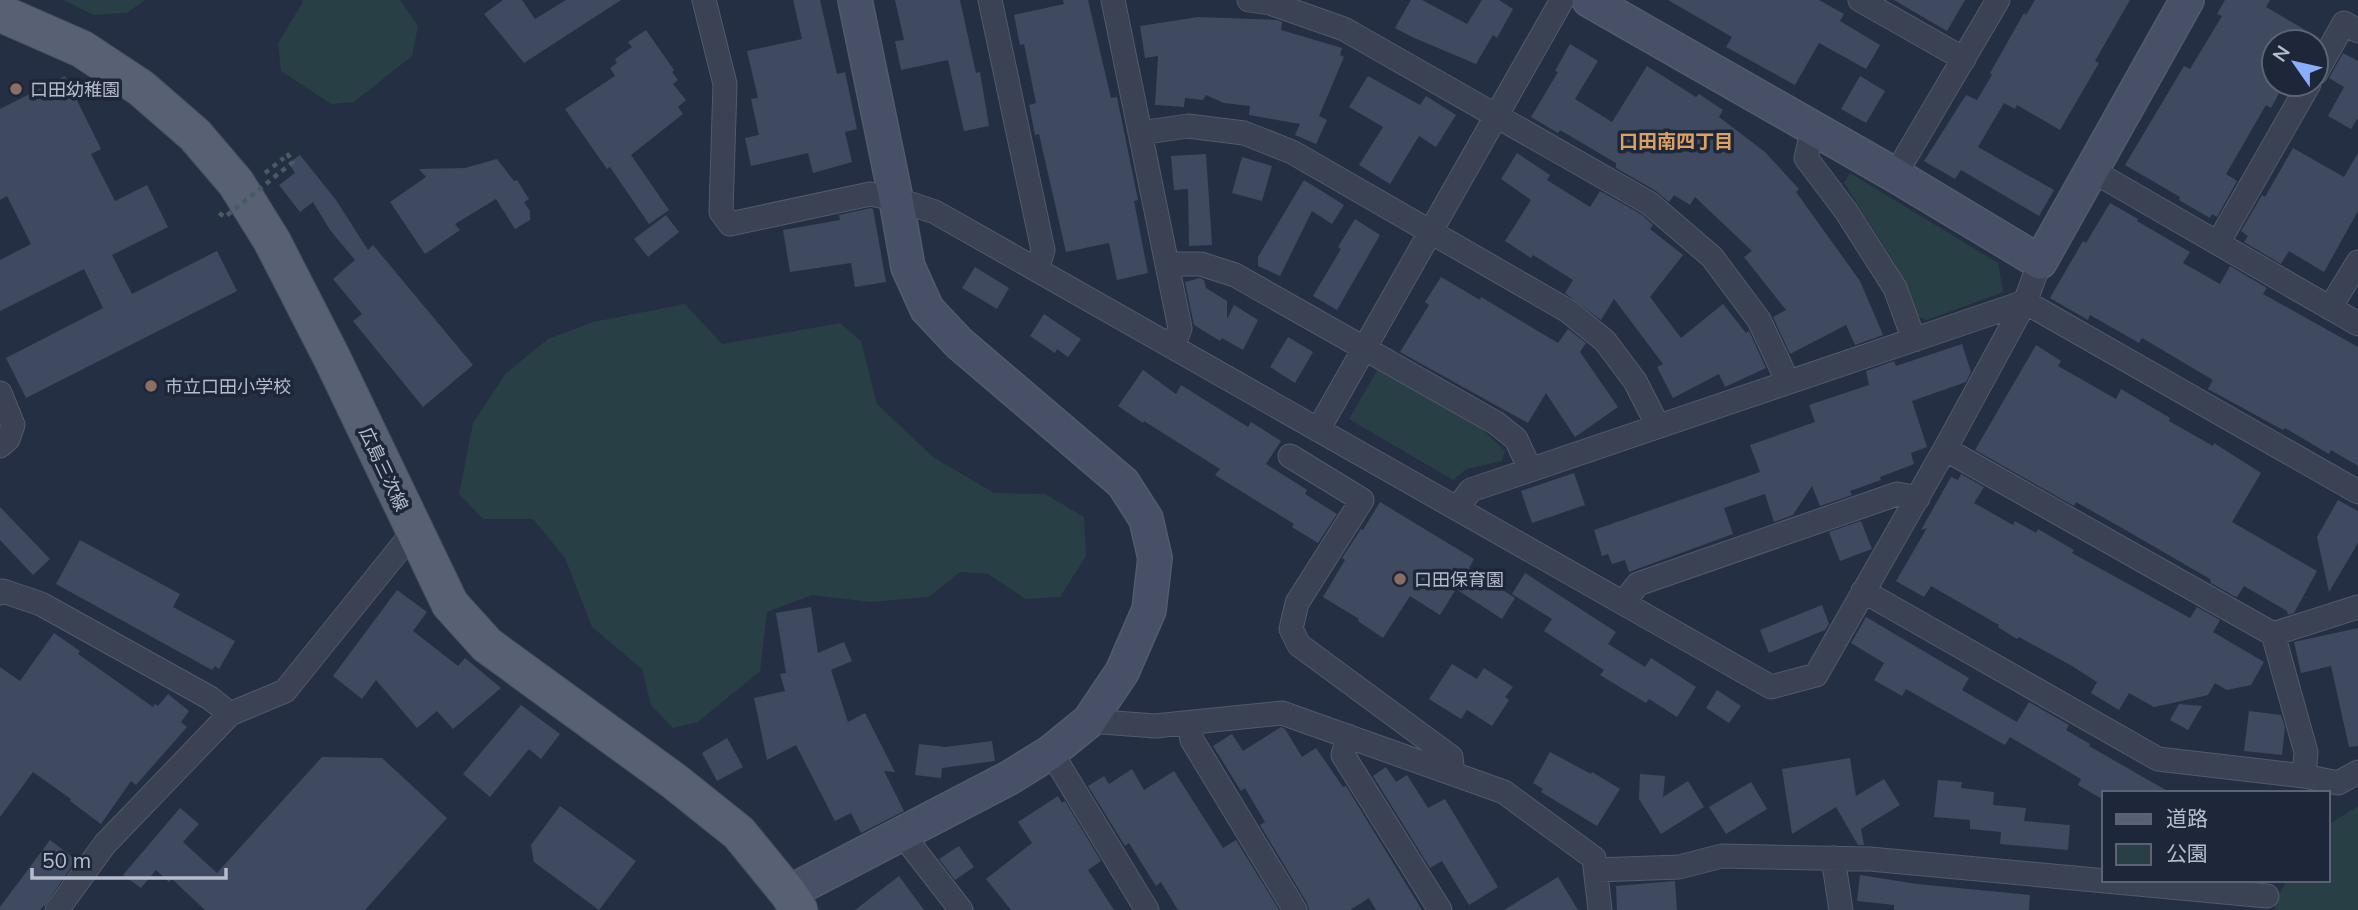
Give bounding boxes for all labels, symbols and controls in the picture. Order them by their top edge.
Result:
north arrow [2260,28,2330,98]
text: N [2267,41,2295,66]
place label: 口田幼稚園 [30,78,120,101]
marker: 口田幼稚園 [8,81,24,97]
district label: 口田南四丁目 [1619,129,1733,153]
place label: 市立口田小学校 [165,375,291,398]
marker: 市立口田小学校 [143,378,159,394]
street label: 広島三次線 [355,423,413,515]
place label: 口田保育園 [1414,568,1504,591]
marker: 口田保育園 [1392,571,1408,587]
legend [2102,791,2330,882]
text: 道路 [2166,805,2208,831]
scale bar [32,836,226,880]
text: 公園 [2166,840,2208,866]
text: 50 m [42,847,91,873]

